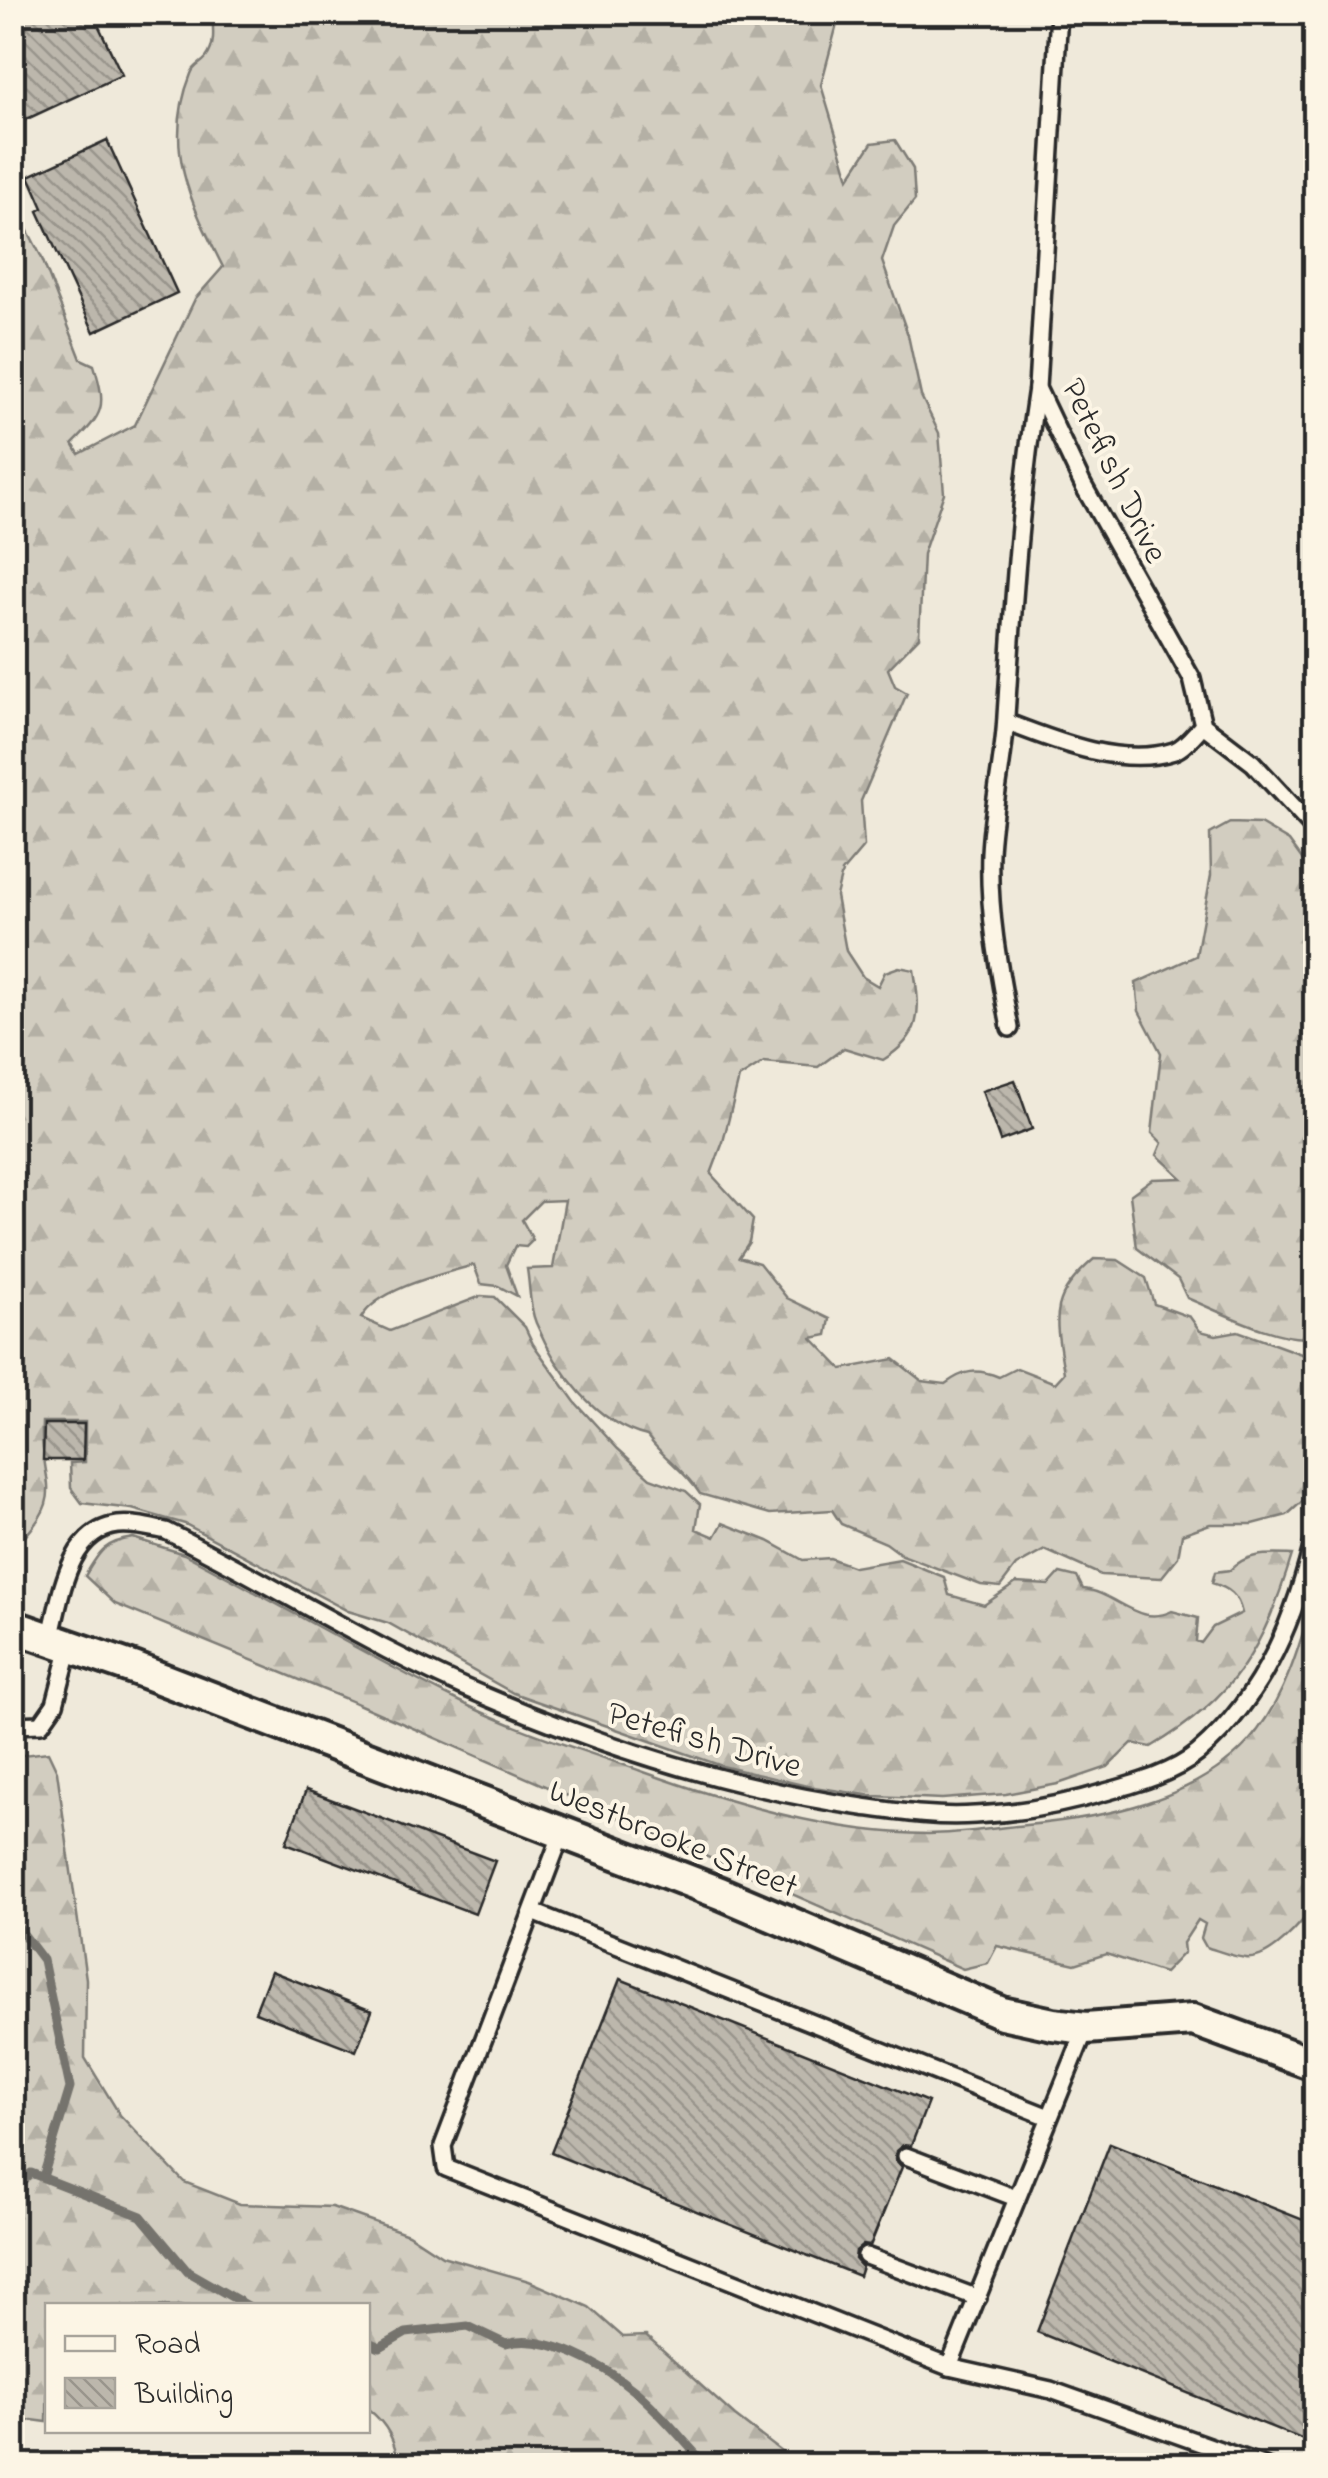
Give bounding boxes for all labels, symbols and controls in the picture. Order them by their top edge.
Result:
street label: Petefish Drive [1046,370,1180,573]
street label: Petefish Drive [601,1689,808,1794]
street label: Westbrooke Street [540,1767,805,1914]
legend [45,2303,370,2433]
text: Road [135,2324,200,2368]
text: Building [134,2374,233,2418]

